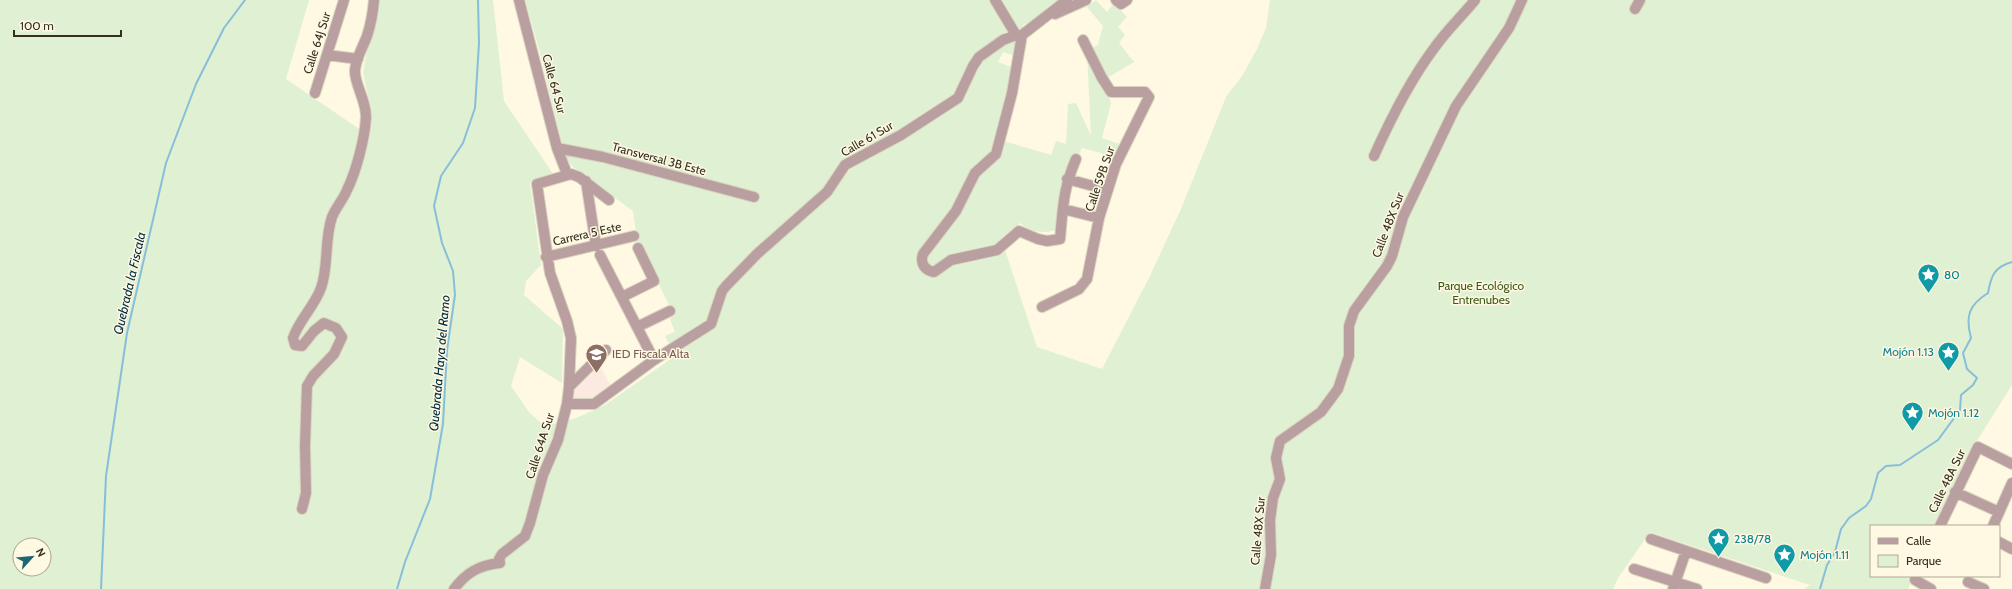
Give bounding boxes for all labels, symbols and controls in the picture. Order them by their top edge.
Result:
street label: Calle 64J Sur [299,10,334,76]
scale bar [14,12,121,38]
text: 100 m [20,18,54,33]
street label: Calle 64 Sur [539,52,570,116]
street label: Calle 61 Sur [838,117,896,160]
street label: Transversal 3B Este [611,139,708,178]
street label: Calle 59B Sur [1081,144,1118,213]
street label: Calle 48X Sur [1368,190,1407,260]
street label: Carrera 5 Este [551,218,623,249]
water label: Quebrada la Fiscala [109,230,149,336]
place icon: 80 [1915,262,1941,295]
place label: 80 [1944,267,1960,282]
park label: Parque Ecológico Entrenubes [1438,278,1525,307]
water label: Quebrada Haya del Ramo [425,294,453,432]
place icon: Mojón 1.13 [1936,339,1962,372]
school or university icon: IED Fiscala Alta [583,341,609,374]
place label: Mojón 1.13 [1883,344,1934,359]
place label: IED Fiscala Alta [612,346,689,361]
place icon: Mojón 1.12 [1899,400,1925,433]
place label: Mojón 1.12 [1928,405,1979,420]
street label: Calle 64A Sur [522,411,557,481]
street label: Calle 48A Sur [1925,446,1968,515]
street label: Calle 48X Sur [1247,496,1268,566]
legend [1870,525,2000,577]
place icon: 238/78 [1705,526,1731,559]
place label: 238/78 [1734,531,1771,546]
text: Calle [1906,533,1931,548]
north arrow [12,537,52,577]
place icon: Mojón 1.11 [1771,542,1797,575]
text: N [33,546,49,559]
place label: Mojón 1.11 [1800,547,1849,562]
text: Parque [1906,553,1941,568]

